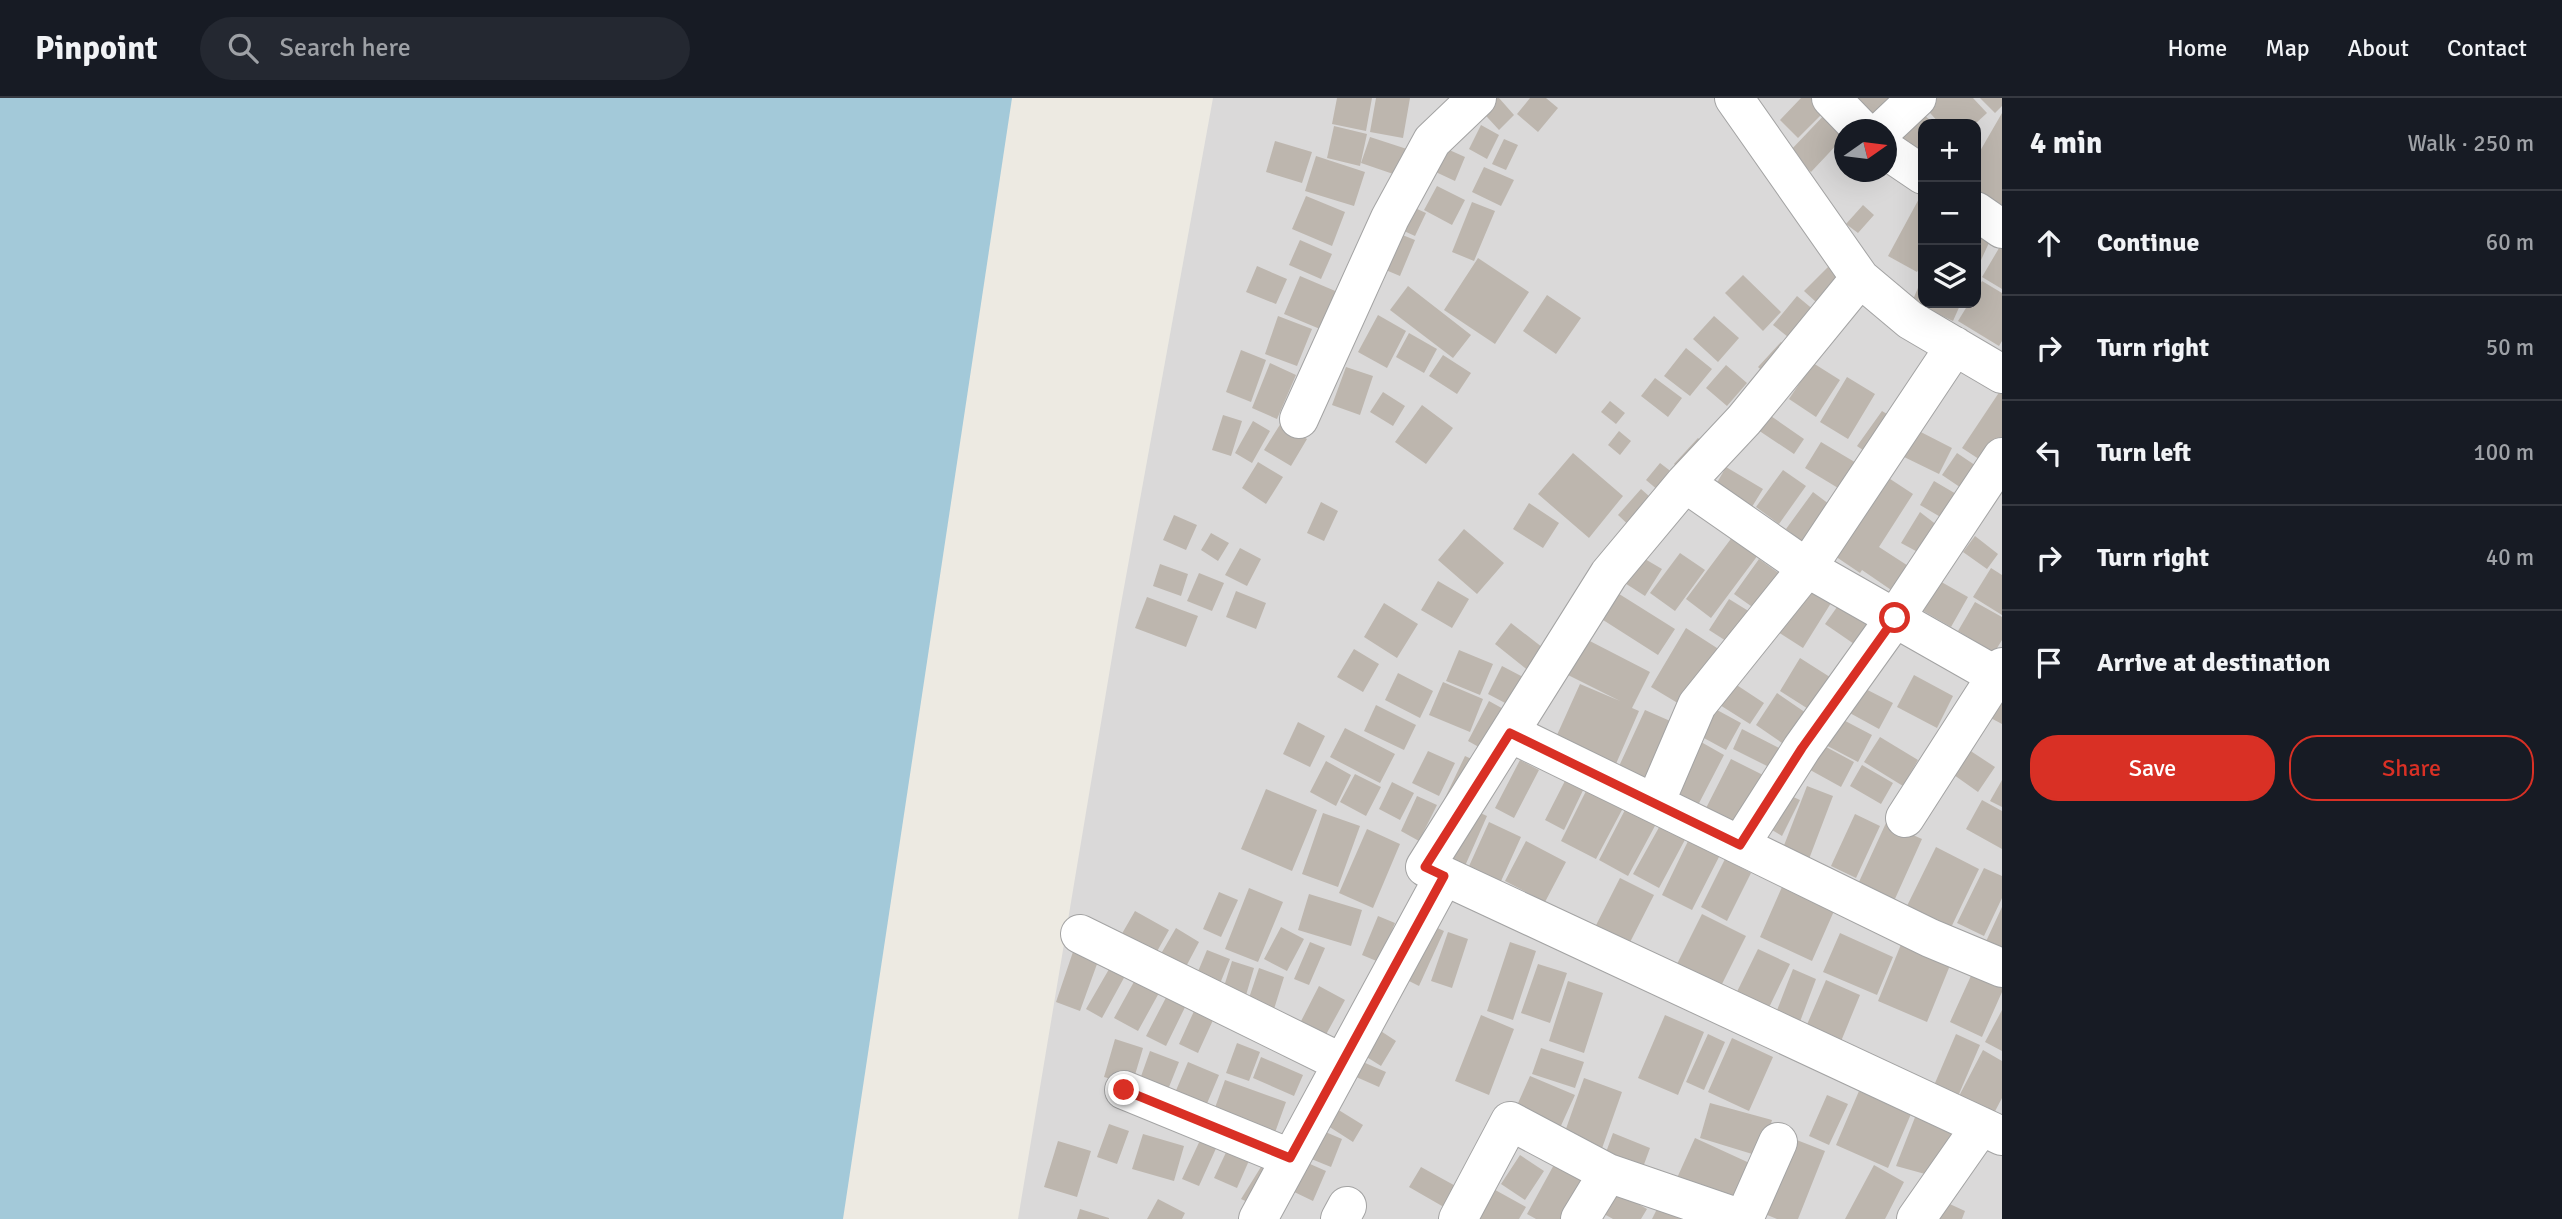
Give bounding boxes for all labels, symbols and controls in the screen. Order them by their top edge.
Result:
search box [200,17,690,80]
text: Pinpoint [35,28,158,69]
icon: search [224,29,262,67]
text: Search here [280,32,411,64]
text: Home [2167,33,2227,63]
text: Map [2265,33,2310,63]
text: About [2348,33,2409,63]
text: Contact [2447,33,2527,63]
north arrow [1834,119,1897,182]
map controls [1918,119,1981,308]
button: + [1918,119,1981,182]
text: 4 min [2030,125,2102,162]
text: Walk · 250 m [2408,129,2534,158]
button: − [1918,182,1981,245]
icon: ahead [2030,224,2068,262]
text: Continue [2097,227,2199,259]
text: 60 m [2486,228,2534,257]
button: layers [1918,245,1981,308]
icon: right [2030,329,2068,367]
text: Turn right [2097,332,2209,364]
text: 50 m [2486,333,2534,362]
icon: left [2030,434,2068,472]
text: Turn left [2097,437,2191,469]
text: 100 m [2473,438,2534,467]
icon: right [2030,539,2068,577]
text: Turn right [2097,542,2209,574]
text: 40 m [2486,543,2534,572]
route start [1879,602,1910,633]
icon: arrive [2030,644,2068,682]
text: Arrive at destination [2097,647,2330,679]
button: Save [2030,735,2275,801]
button: Share [2289,735,2534,801]
route end [1108,1074,1139,1105]

